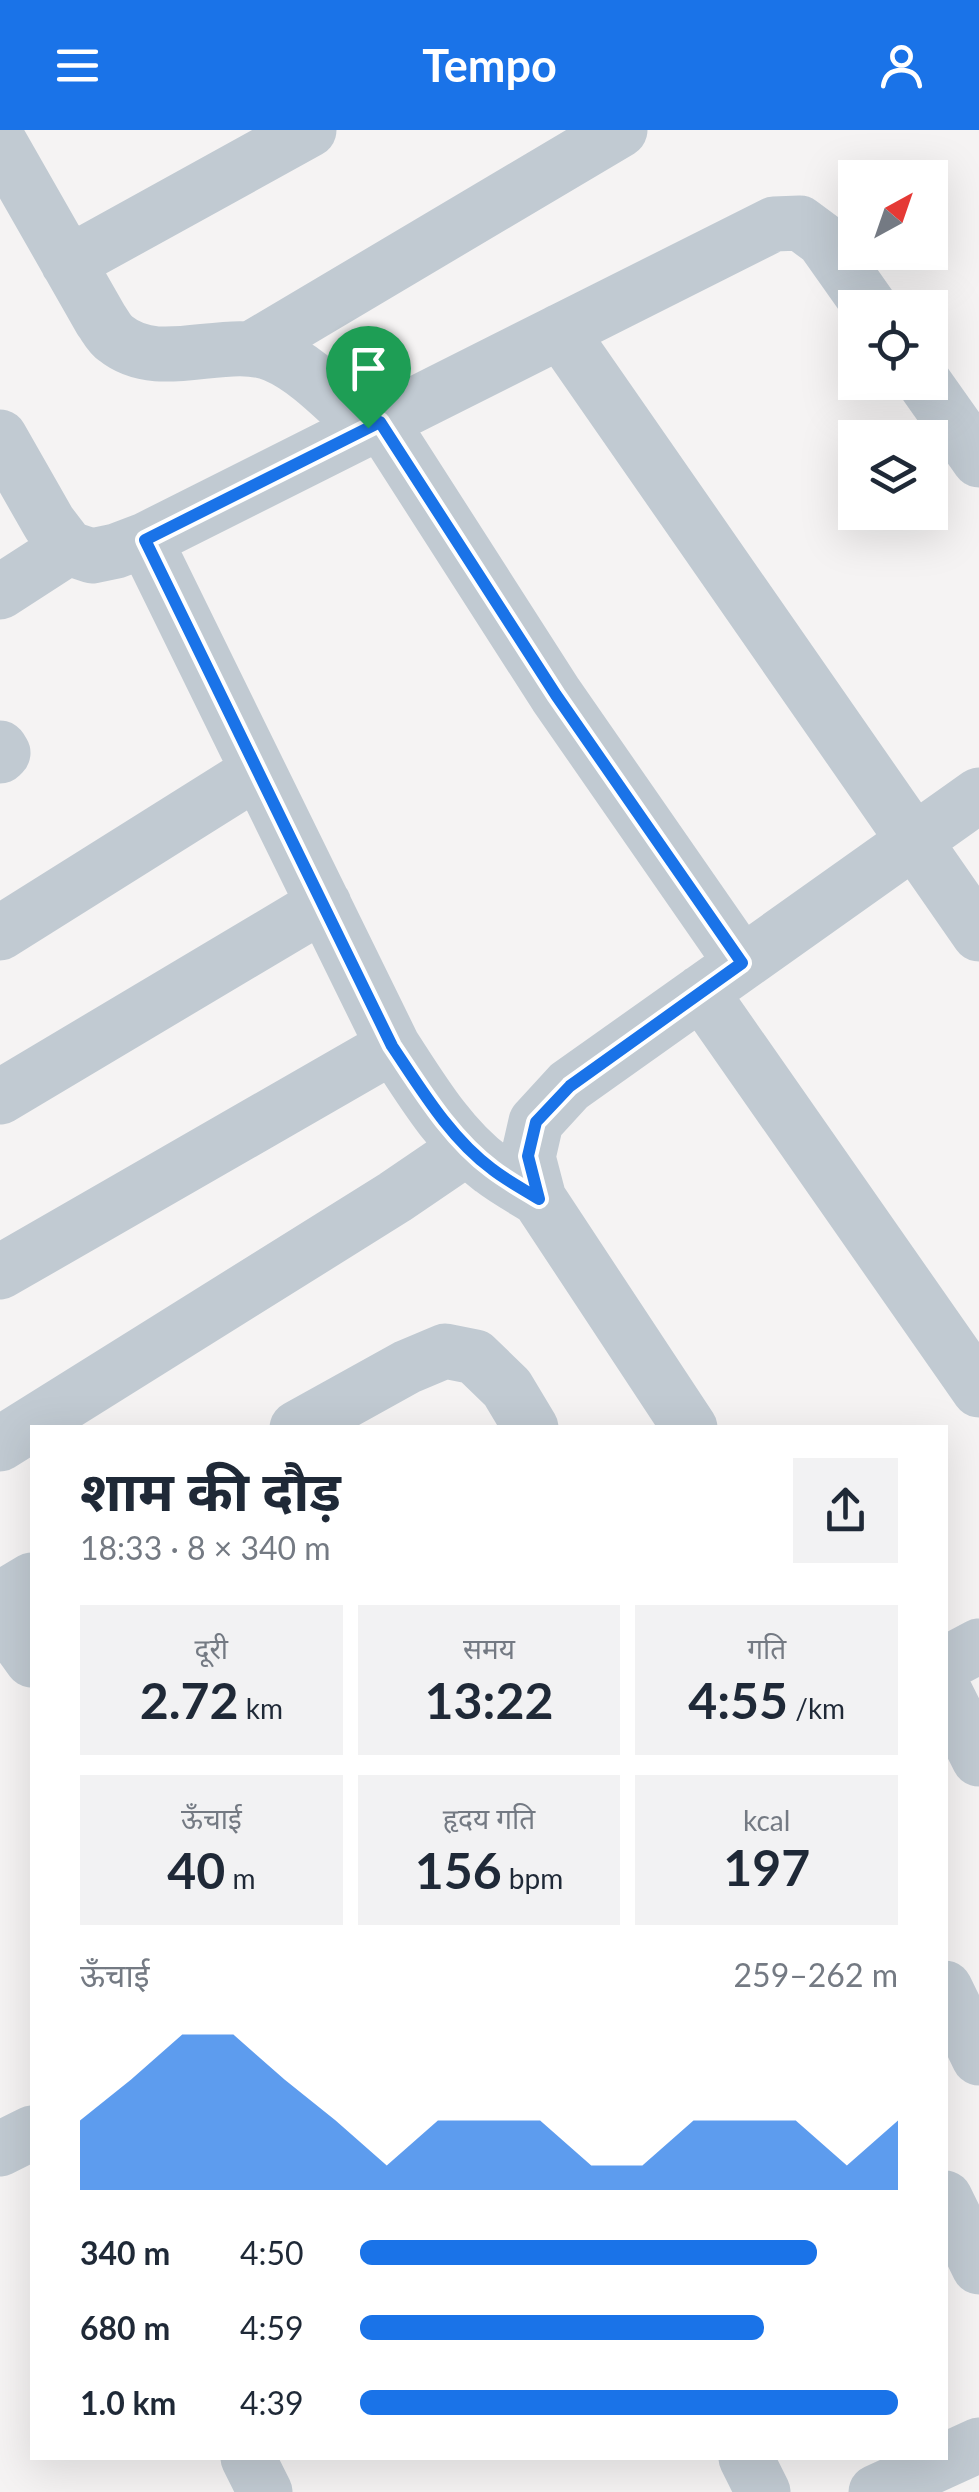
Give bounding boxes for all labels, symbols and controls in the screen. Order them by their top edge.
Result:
icon: menu [50,38,105,93]
text: Tempo [422,38,557,92]
icon: person [874,38,929,93]
north arrow [838,160,948,270]
map controls [838,160,948,530]
button: locate [838,290,948,400]
pin [326,326,411,429]
icon: arrive [341,341,396,396]
button: layers [838,420,948,530]
text: शाम की दौड़ [80,1457,341,1523]
button: share [793,1458,898,1563]
text: 18:33 · 8 × 340 m [80,1528,331,1567]
text: दूरी [195,1631,228,1665]
text: समय [463,1631,515,1665]
text: गति [747,1631,786,1665]
text: 2.72 [140,1670,239,1730]
text: 13:22 [425,1670,553,1730]
text: 4:55 [688,1670,788,1730]
text: km [239,1691,283,1725]
text: /km [788,1691,845,1725]
text: ऊँचाई [181,1801,242,1835]
text: हृदय गति [443,1801,535,1835]
text: kcal [743,1803,790,1837]
text: 197 [723,1837,810,1897]
text: 40 [167,1840,225,1900]
text: 156 [415,1840,502,1900]
text: m [225,1861,255,1895]
text: bpm [502,1861,563,1895]
text: ऊँचाई [80,1955,149,1994]
text: 259–262 m [734,1955,898,1994]
text: 340 m [80,2233,170,2272]
text: 4:50 [240,2233,304,2272]
text: 680 m [80,2308,170,2347]
text: 4:59 [240,2308,304,2347]
text: 1.0 km [80,2383,176,2422]
text: 4:39 [240,2383,304,2422]

